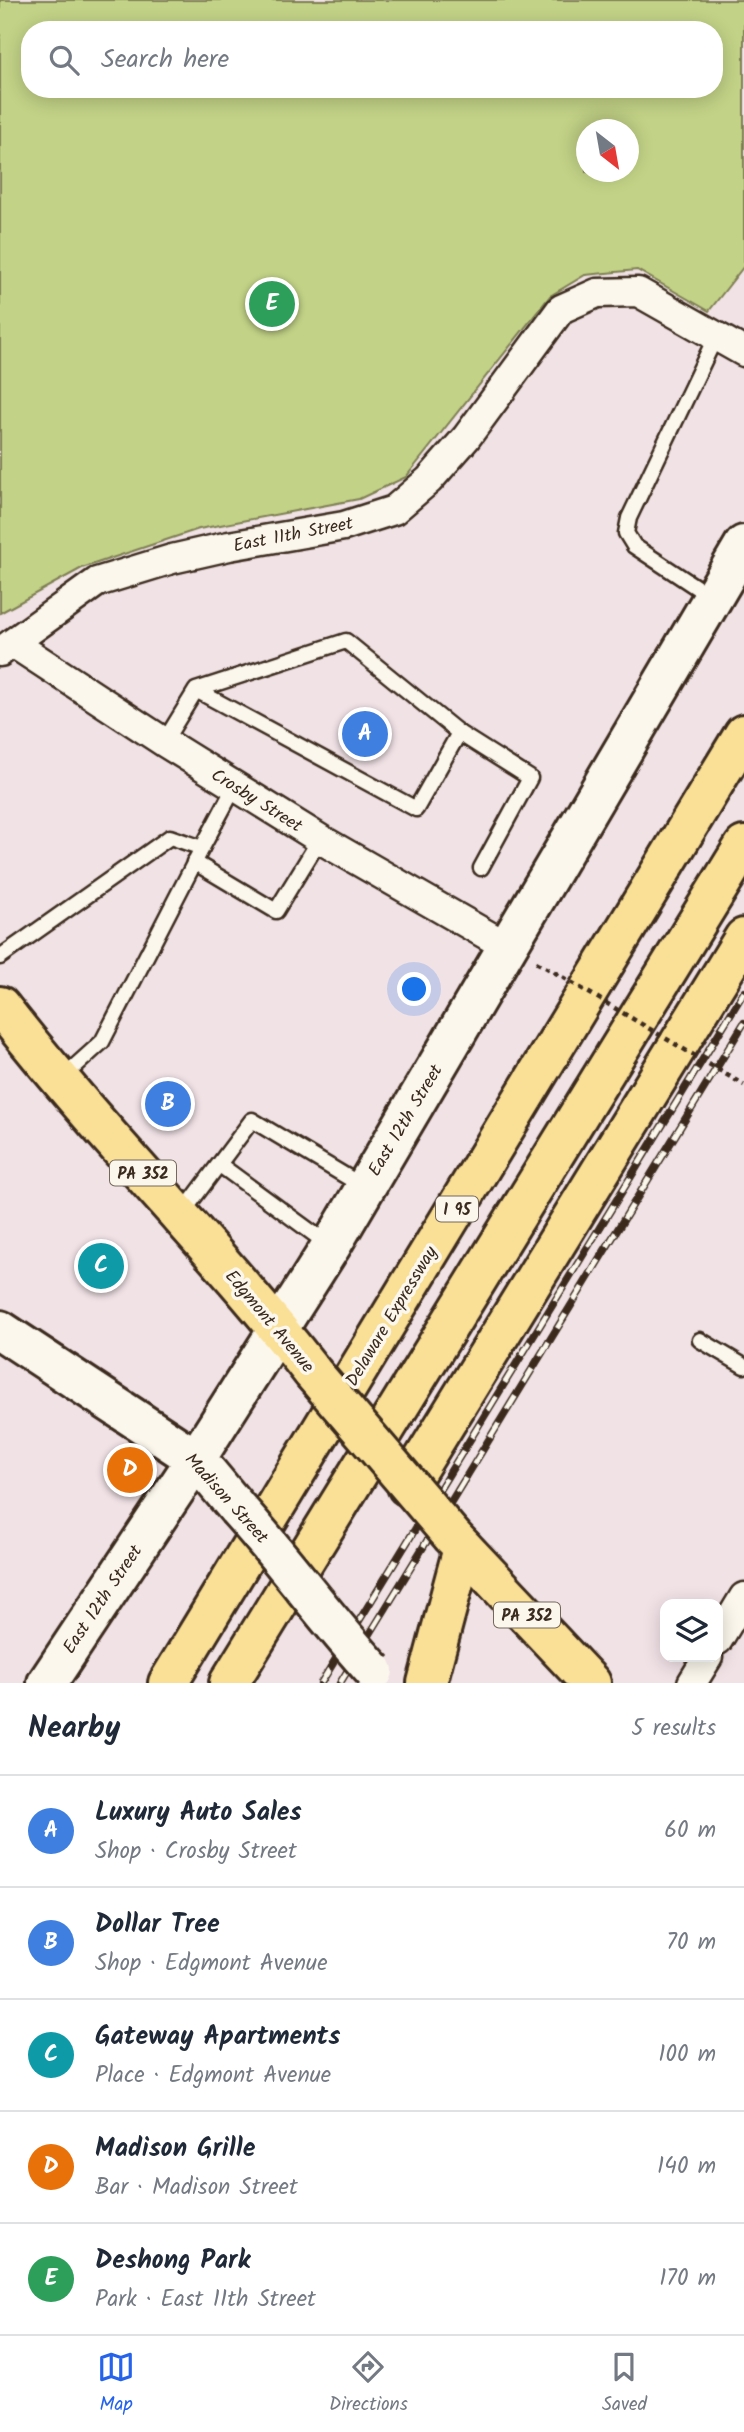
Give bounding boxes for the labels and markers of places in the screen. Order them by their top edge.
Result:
pin: E [249,278,295,330]
pin: A [342,708,388,760]
pin: B [145,1078,191,1130]
pin: C [78,1240,124,1292]
pin: D [107,1444,153,1496]

